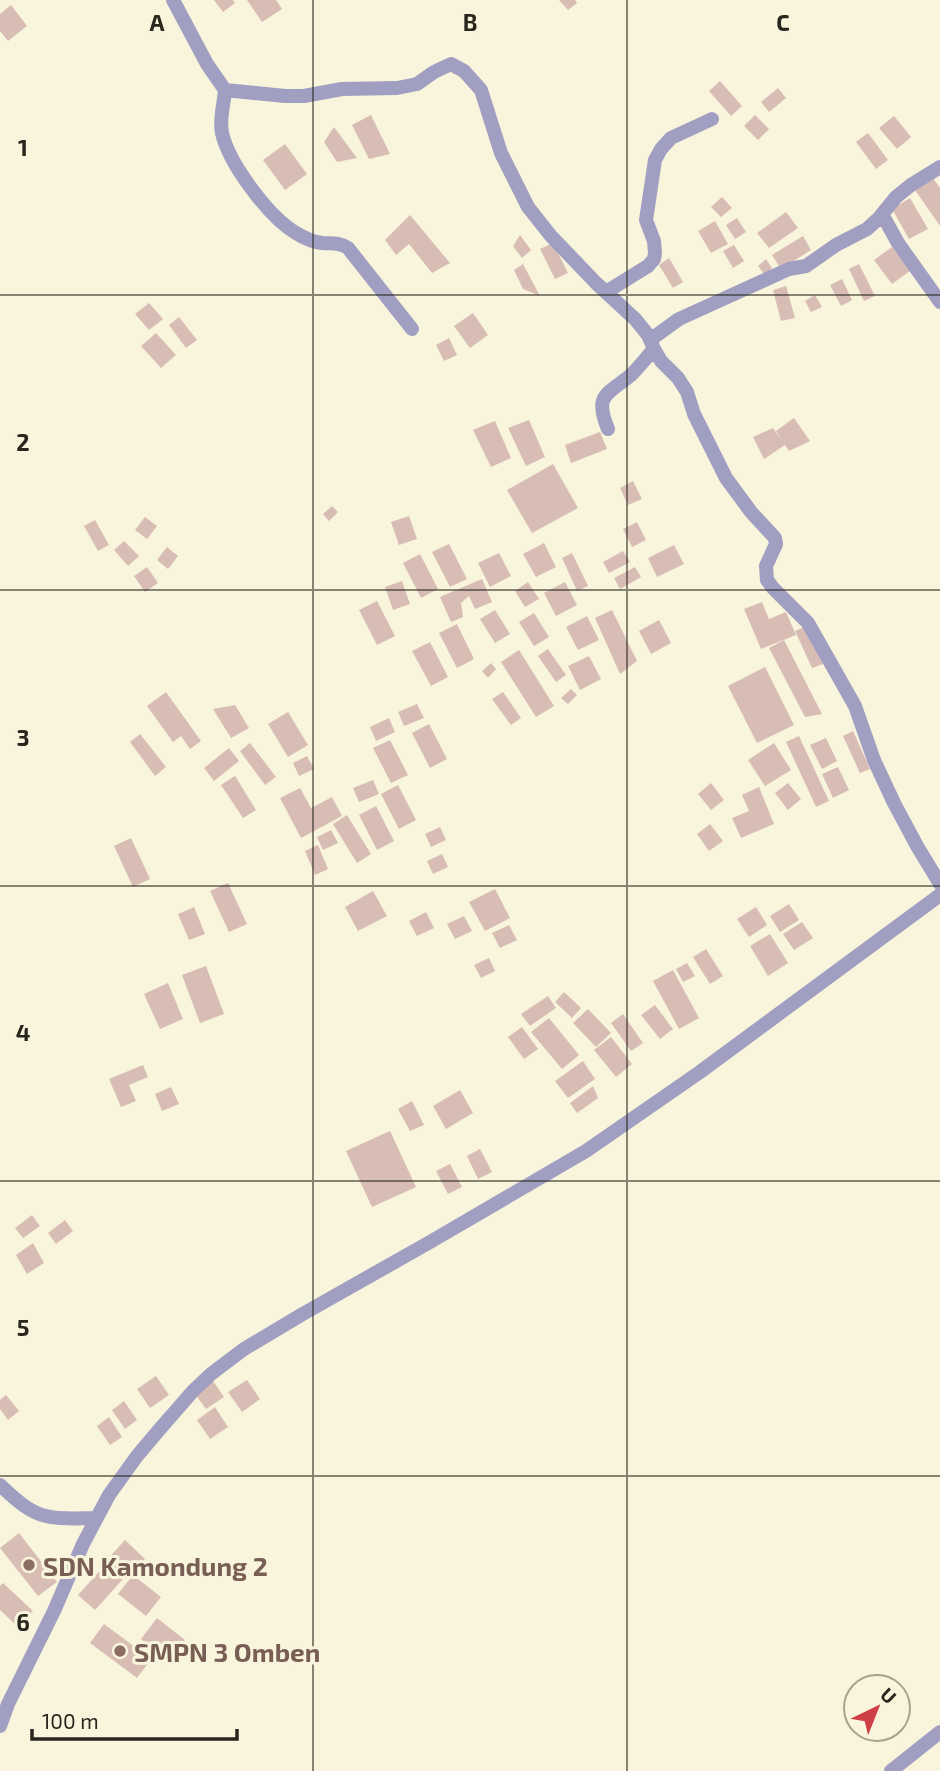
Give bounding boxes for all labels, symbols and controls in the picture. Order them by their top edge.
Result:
text: A [149,8,165,36]
text: B [463,8,477,36]
text: C [776,8,790,36]
text: 1 [18,133,28,161]
text: 2 [16,428,30,456]
text: 3 [16,723,30,751]
text: 4 [16,1018,30,1046]
text: 5 [17,1313,29,1341]
place label: SDN Kamondung 2 [43,1550,268,1581]
marker: SDN Kamondung 2 [21,1557,37,1573]
text: 6 [16,1608,30,1636]
place label: SMPN 3 Omben [134,1636,320,1667]
marker: SMPN 3 Omben [112,1643,128,1659]
north arrow [842,1673,912,1743]
text: U [876,1682,902,1708]
scale bar [32,1698,236,1742]
text: 100 m [42,1708,99,1733]

